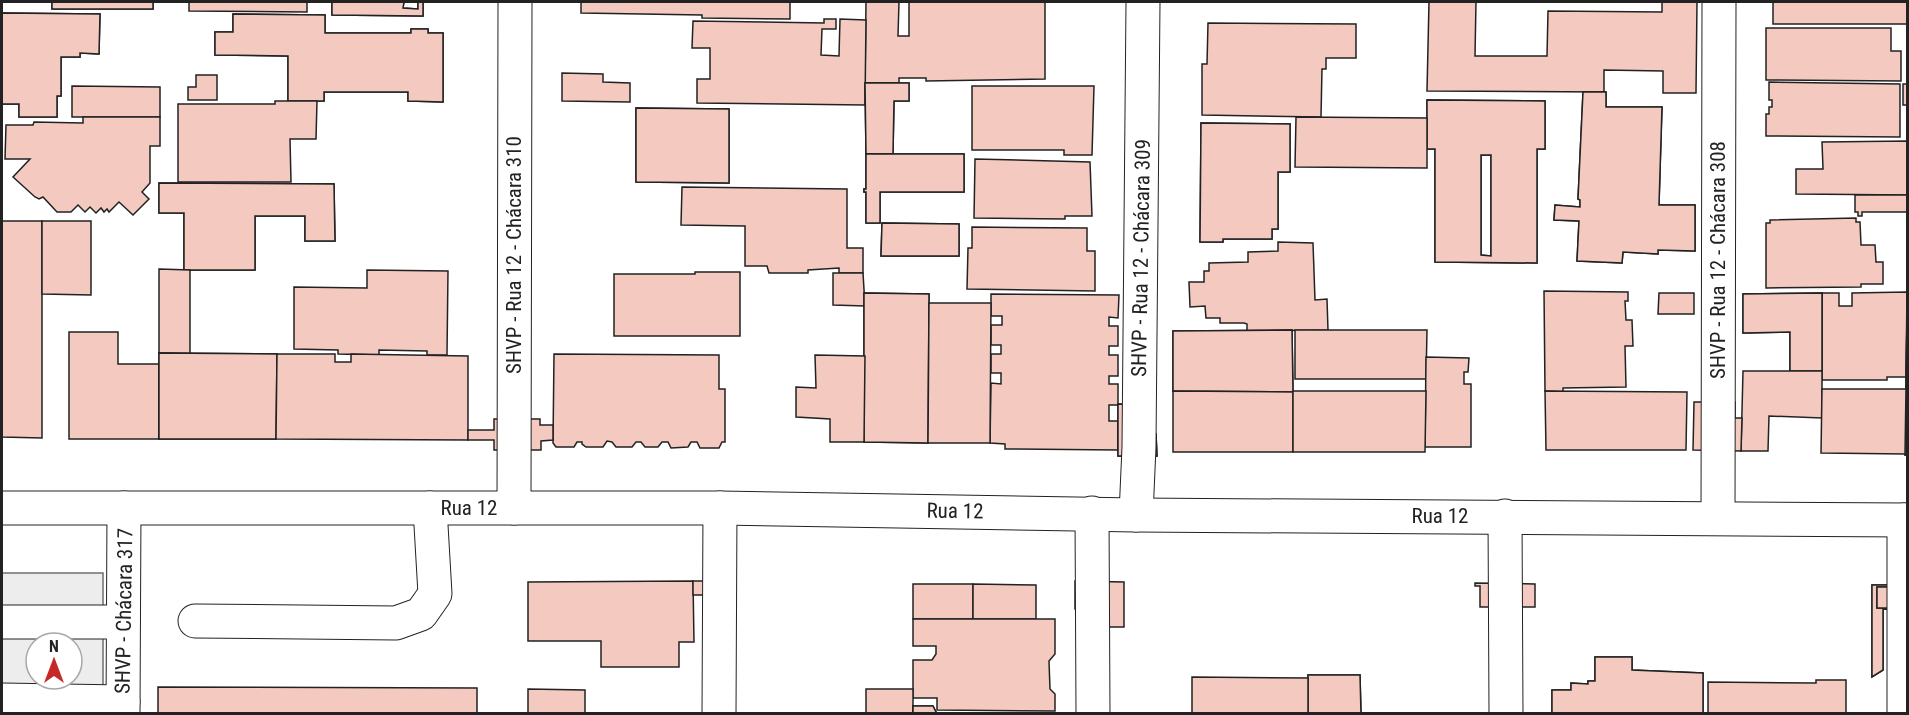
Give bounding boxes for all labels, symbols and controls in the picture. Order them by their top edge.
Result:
street label: SHVP - Rua 12 - Chácara 310 [502,136,526,374]
street label: SHVP - Rua 12 - Chácara 309 [1127,139,1155,377]
street label: SHVP - Rua 12 - Chácara 308 [1706,141,1730,379]
street label: Rua 12 [441,496,497,520]
street label: Rua 12 [926,499,984,523]
street label: Rua 12 [1412,504,1468,528]
street label: SHVP - Chácara 317 [111,528,137,694]
north arrow [24,631,84,691]
text: N [49,637,59,656]

